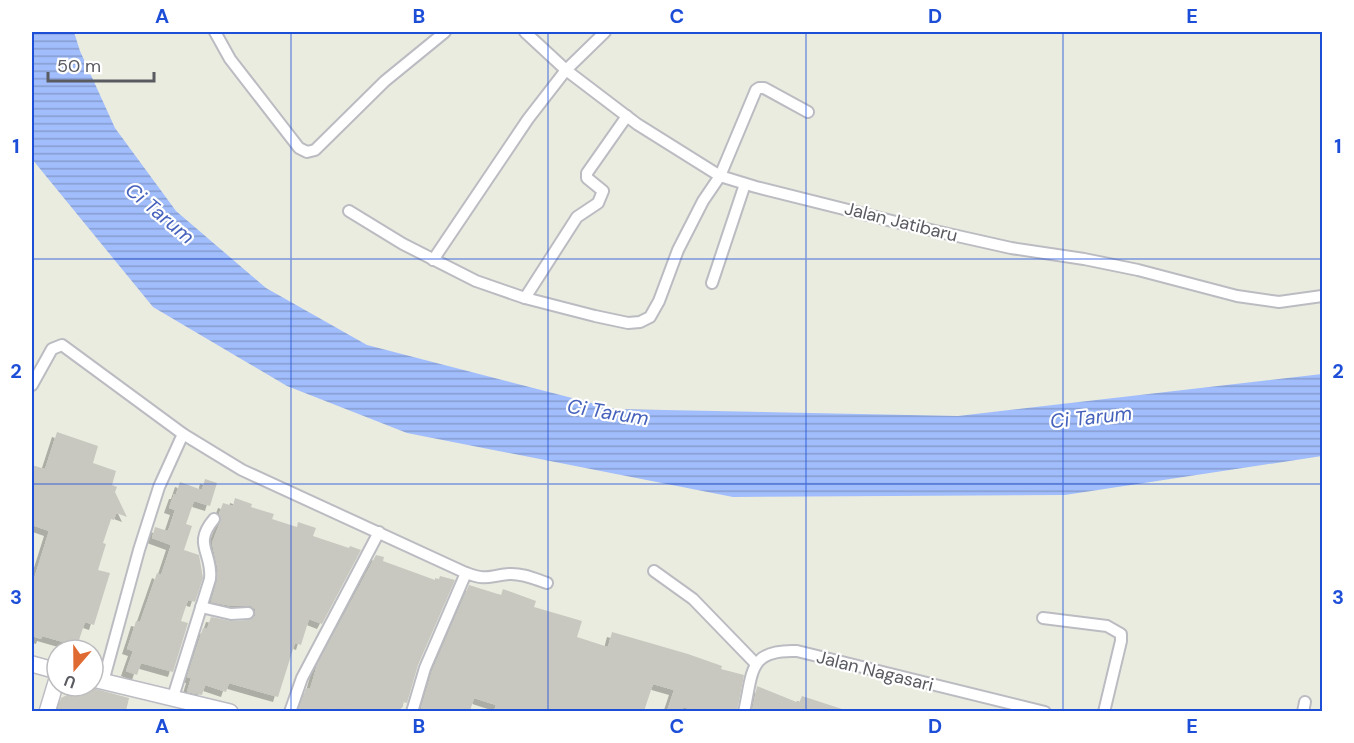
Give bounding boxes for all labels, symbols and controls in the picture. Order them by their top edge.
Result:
text: A [155,3,169,29]
text: B [413,3,425,29]
text: C [670,3,684,29]
text: D [928,3,942,29]
text: E [1186,3,1198,29]
scale bar [48,45,154,83]
text: 50 m [57,54,101,78]
text: 1 [12,133,20,159]
text: 1 [1334,133,1342,159]
water label: Ci Tarum [120,177,200,249]
street label: Jalan Jatibaru [842,196,960,248]
text: 2 [10,358,22,384]
text: 2 [1332,358,1344,384]
water label: Ci Tarum [565,393,651,431]
water label: Ci Tarum [1049,400,1133,434]
text: 3 [10,584,22,610]
text: 3 [1332,584,1344,610]
north arrow [45,638,105,698]
street label: Jalan Nagasari [814,645,936,697]
text: U [61,670,79,693]
text: A [155,713,169,739]
text: B [413,713,425,739]
text: C [670,713,684,739]
text: D [928,713,942,739]
text: E [1186,713,1198,739]

